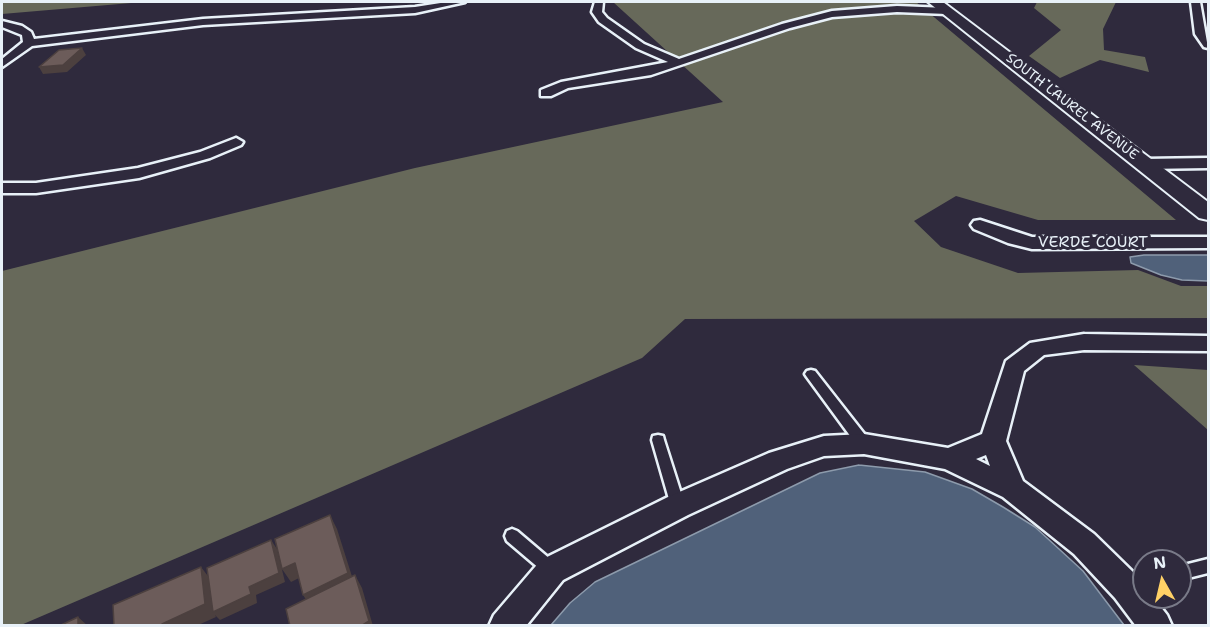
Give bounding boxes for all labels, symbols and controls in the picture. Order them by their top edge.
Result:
street label: SOUTH LAUREL AVENUE [1002,50,1142,164]
street label: VERDE COURT [1038,233,1148,253]
north arrow [1132,549,1192,609]
text: N [1152,551,1167,574]

